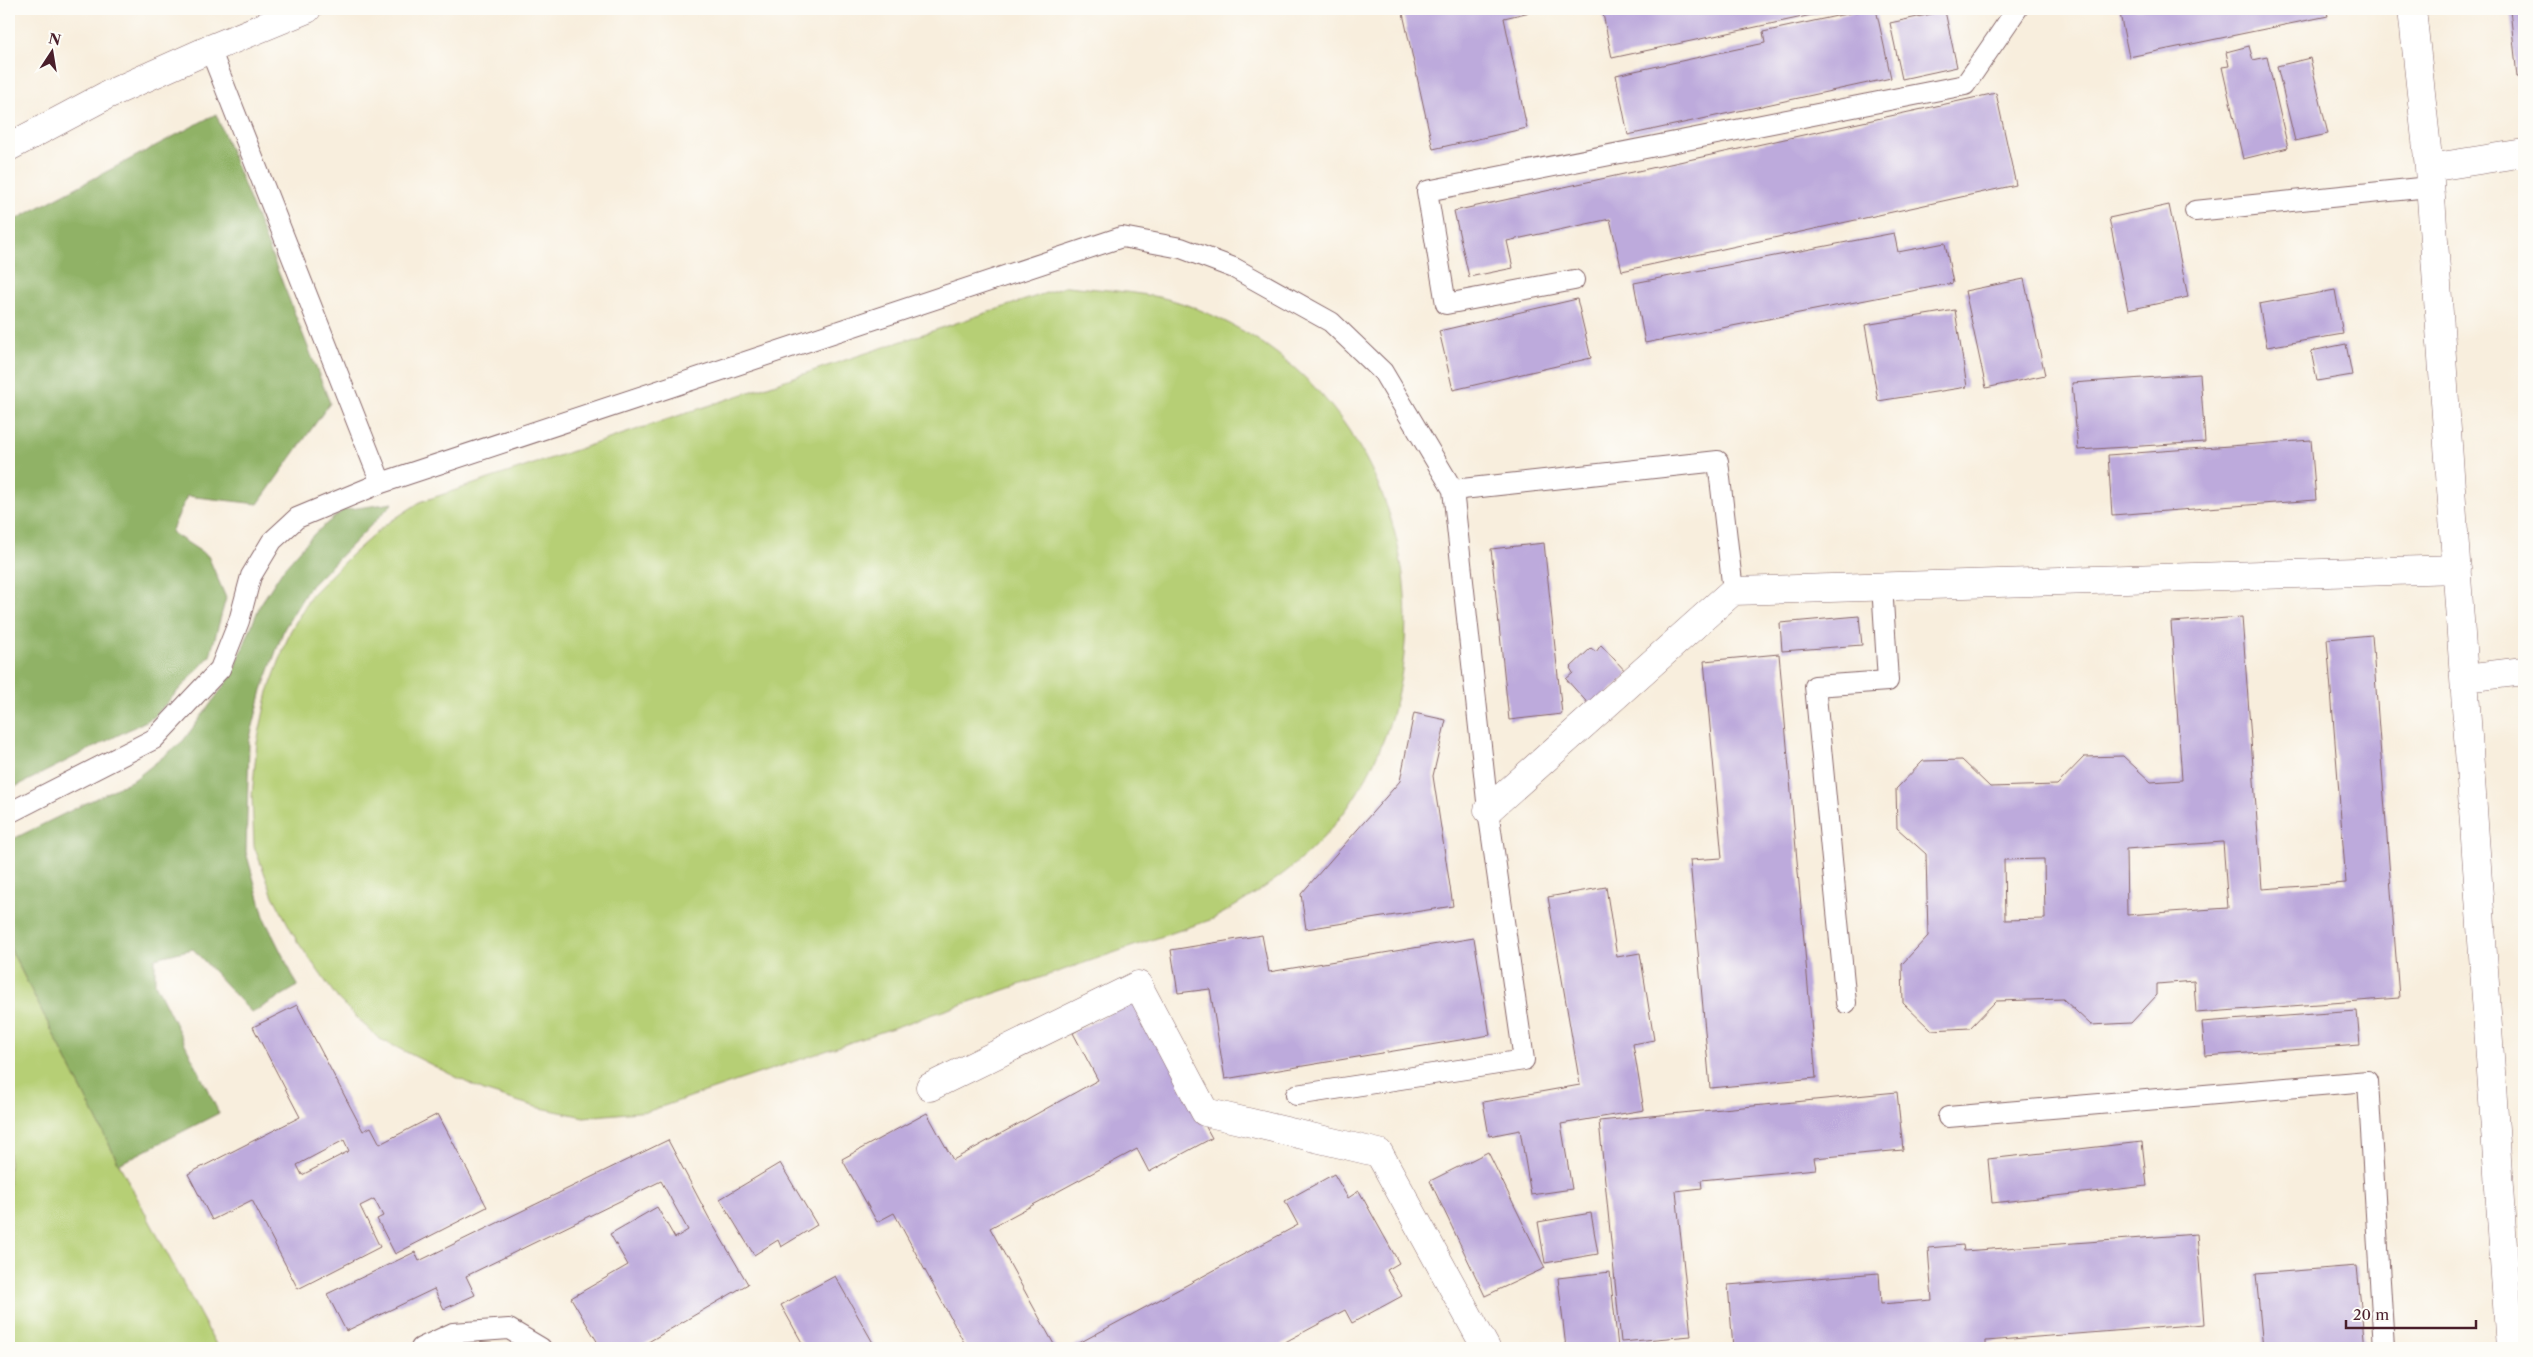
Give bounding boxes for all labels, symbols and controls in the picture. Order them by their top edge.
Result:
north arrow [28,28,78,78]
text: N [47,29,63,49]
scale bar [2346,1297,2476,1329]
text: 20 m [2353,1305,2389,1324]

